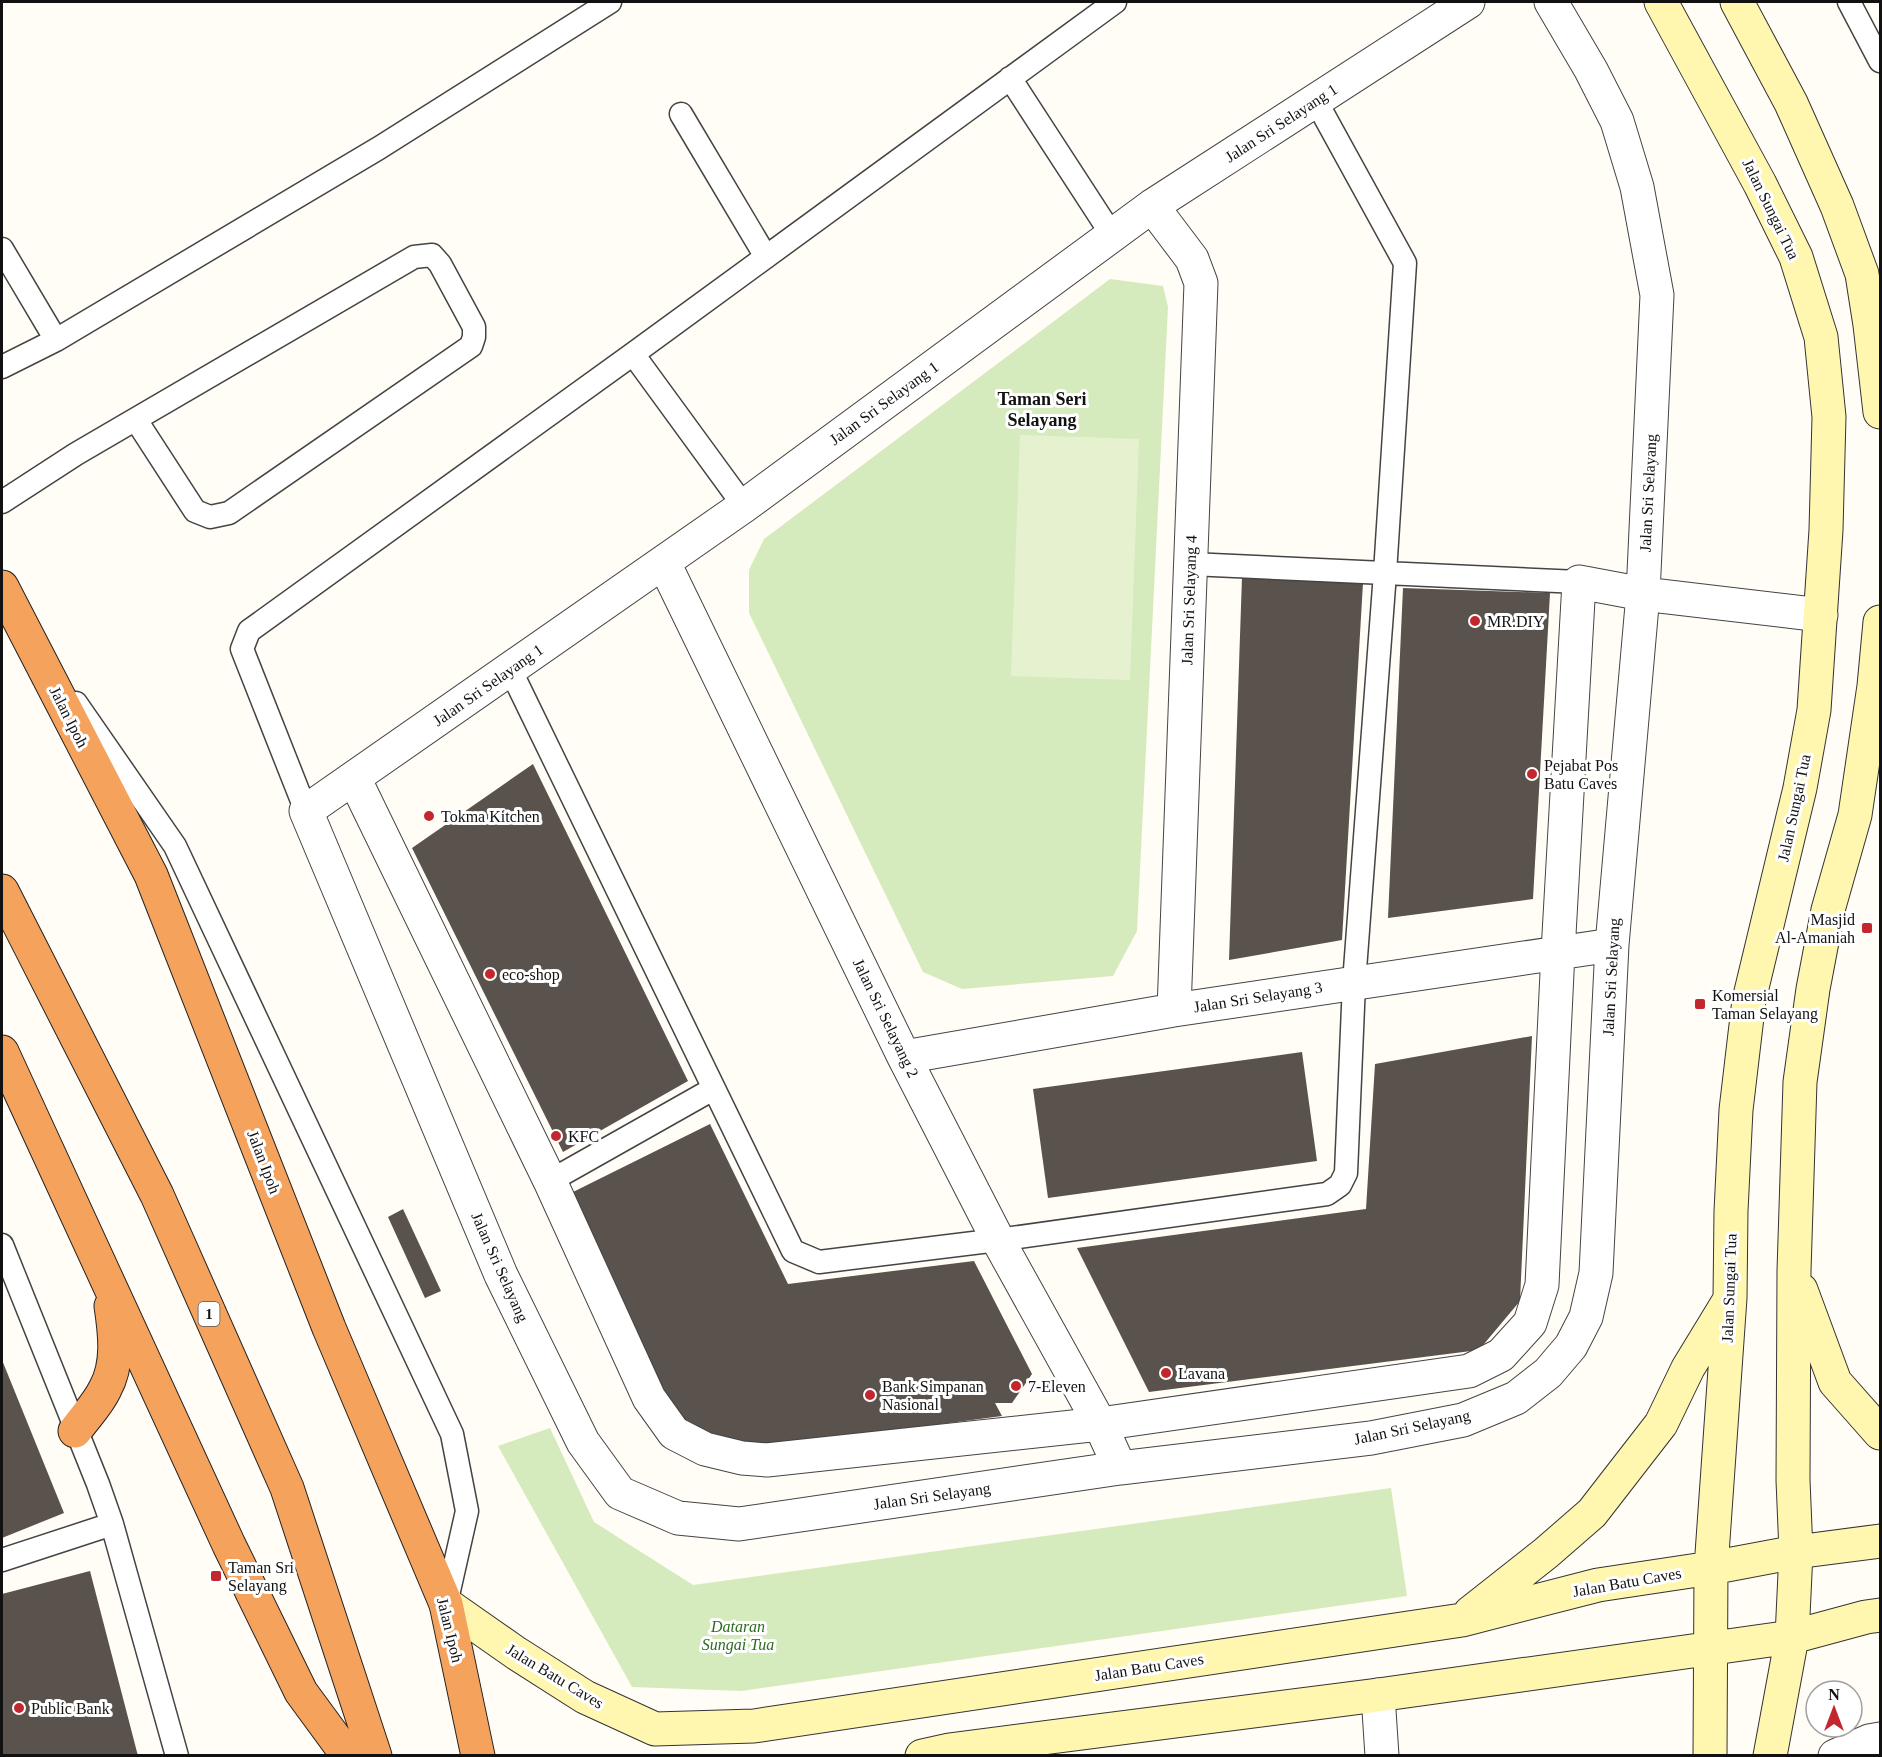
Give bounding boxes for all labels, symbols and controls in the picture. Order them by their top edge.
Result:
street label: Jalan Sri Selayang 1 [1222,80,1341,166]
street label: Jalan Sungai Tua [1738,156,1803,262]
street label: Jalan Sri Selayang 1 [826,358,942,449]
district label: Taman Seri Selayang [998,389,1086,430]
street label: Jalan Sri Selayang [1636,434,1661,553]
street label: Jalan Sri Selayang 4 [1178,535,1201,665]
place label: MR.DIY [1487,613,1545,630]
marker: MR.DIY [1468,614,1482,628]
street label: Jalan Sri Selayang 1 [430,641,547,730]
street label: Jalan Ipoh [46,684,92,751]
street label: Jalan Sungai Tua [1774,753,1815,863]
place label: Pejabat Pos Batu Caves [1544,757,1618,792]
marker: Pejabat Pos Batu Caves [1525,767,1539,781]
place label: Tokma Kitchen [441,808,540,825]
marker: Tokma Kitchen [422,809,436,823]
place label: Masjid Al-Amaniah [1775,911,1855,946]
street label: Jalan Sri Selayang [1599,918,1624,1037]
marker: Masjid Al-Amaniah [1860,921,1874,935]
street label: Jalan Sri Selayang 2 [849,956,922,1081]
place label: eco-shop [502,966,560,984]
marker: eco-shop [483,967,497,981]
street label: Jalan Sri Selayang 3 [1192,978,1324,1017]
place label: Komersial Taman Selayang [1712,987,1818,1023]
marker: Komersial Taman Selayang [1693,997,1707,1011]
street label: Jalan Ipoh [243,1128,284,1196]
place label: KFC [568,1128,599,1145]
marker: KFC [549,1129,563,1143]
street label: Jalan Sri Selayang [467,1210,532,1325]
street label: Jalan Sungai Tua [1719,1233,1740,1343]
road number: 1 [198,1302,220,1326]
place label: Lavana [1178,1365,1225,1382]
marker: Lavana [1159,1366,1173,1380]
place label: Bank Simpanan Nasional [882,1378,984,1413]
place label: 7-Eleven [1028,1378,1086,1395]
marker: 7-Eleven [1009,1379,1023,1393]
marker: Bank Simpanan Nasional [863,1388,877,1402]
street label: Jalan Sri Selayang [1352,1406,1472,1449]
street label: Jalan Sri Selayang [872,1479,992,1514]
place label: Taman Sri Selayang [228,1559,295,1595]
street label: Jalan Batu Caves [1571,1564,1683,1600]
marker: Taman Sri Selayang [209,1569,223,1583]
street label: Jalan Ipoh [433,1596,466,1664]
park label: Dataran Sungai Tua [702,1618,774,1654]
street label: Jalan Batu Caves [503,1640,607,1712]
street label: Jalan Batu Caves [1093,1650,1205,1684]
north arrow [1804,1679,1864,1739]
text: N [1828,1686,1840,1703]
place label: Public Bank [31,1700,110,1717]
marker: Public Bank [12,1701,26,1715]

